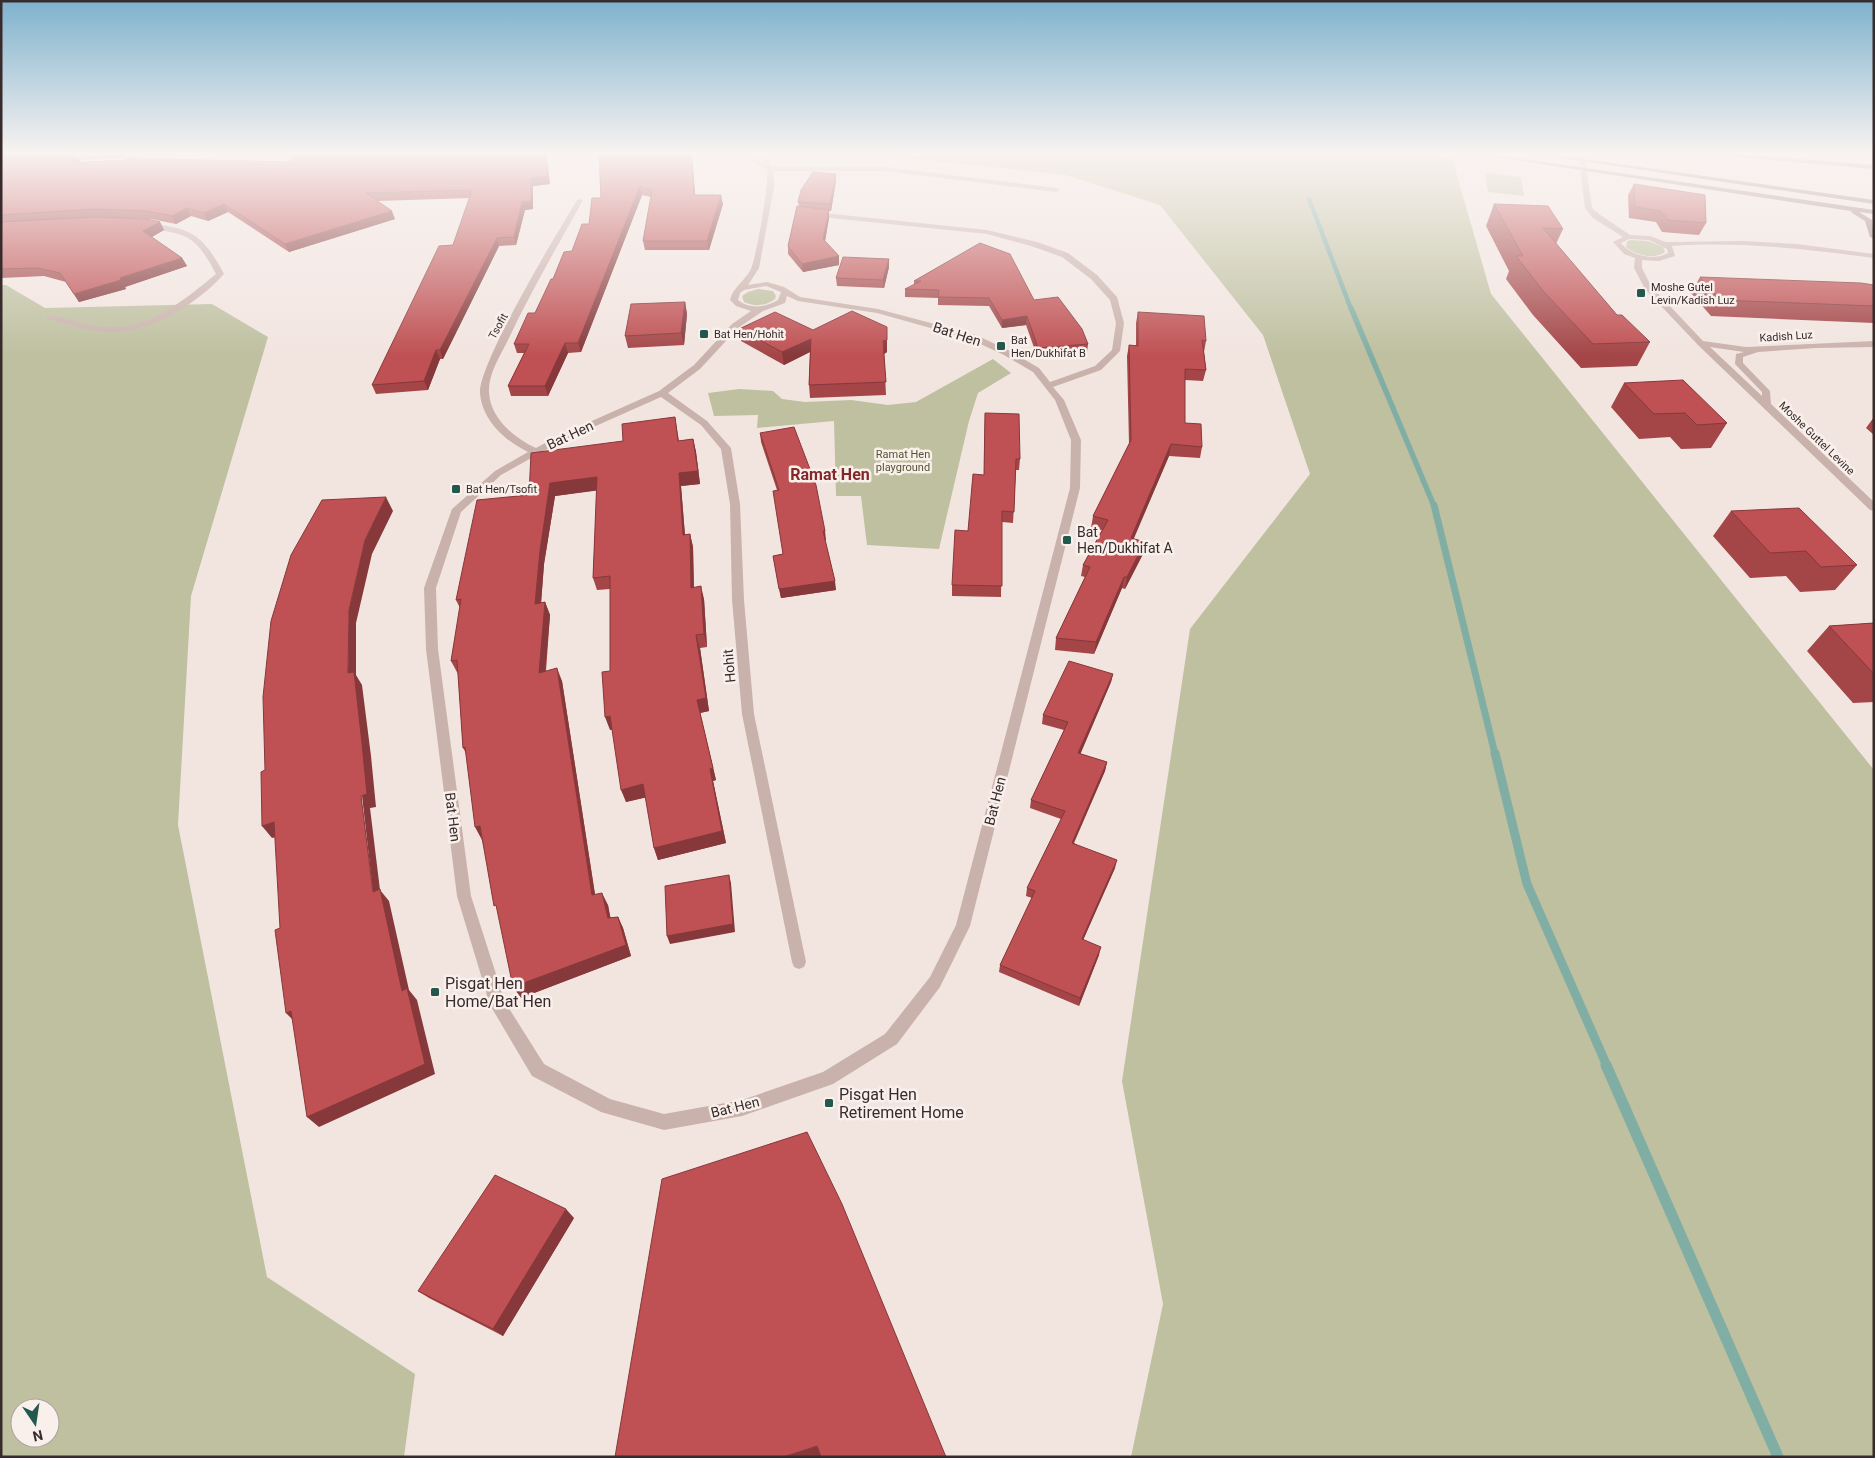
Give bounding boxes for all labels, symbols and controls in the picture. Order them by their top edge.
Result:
place label: Moshe Gutel Levin/Kadish Luz [1651,281,1735,307]
marker: Moshe Gutel Levin/Kadish Luz [1635,287,1647,299]
street label: Tsofit [486,311,511,341]
street label: Bat Hen [931,319,983,349]
marker: Bat Hen/Hohit [698,328,710,340]
place label: Bat Hen/Hohit [714,328,784,341]
street label: Kadish Luz [1759,328,1814,345]
place label: Bat Hen/Dukhifat B [1011,334,1086,360]
marker: Bat Hen/Dukhifat B [995,340,1007,352]
street label: Moshe Guttel Levine [1776,399,1857,478]
street label: Bat Hen [544,417,596,453]
park label: Ramat Hen playground [876,448,930,474]
district label: Ramat Hen [790,465,870,484]
marker: Bat Hen/Tsofit [450,483,462,495]
place label: Bat Hen/Tsofit [466,483,537,496]
place label: Bat Hen/Dukhifat A [1077,524,1173,556]
marker: Bat Hen/Dukhifat A [1061,534,1073,546]
street label: Hohit [720,648,738,683]
street label: Bat Hen [981,775,1009,827]
street label: Bat Hen [442,791,464,843]
place label: Pisgat Hen Home/Bat Hen [445,974,551,1011]
marker: Pisgat Hen Home/Bat Hen [429,986,441,998]
place label: Pisgat Hen Retirement Home [839,1085,964,1122]
street label: Bat Hen [709,1093,761,1121]
marker: Pisgat Hen Retirement Home [823,1097,835,1109]
north arrow [10,1398,60,1448]
text: N [31,1427,45,1445]

